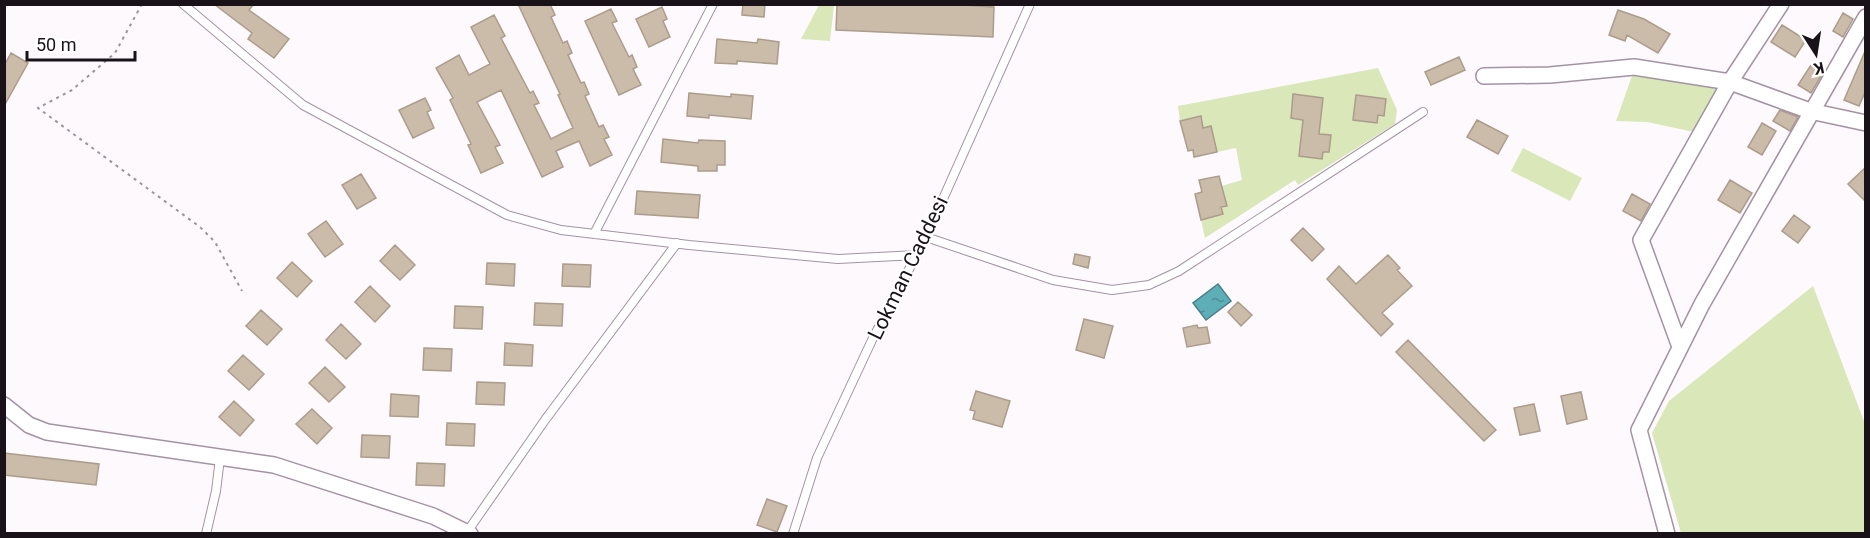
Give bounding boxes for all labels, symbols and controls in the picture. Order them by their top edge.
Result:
scale bar [27,24,135,62]
north arrow [1786,24,1846,84]
text: 50 m [36,34,76,55]
text: K [1811,58,1826,79]
street label: Lokman Caddesi [863,192,953,344]

